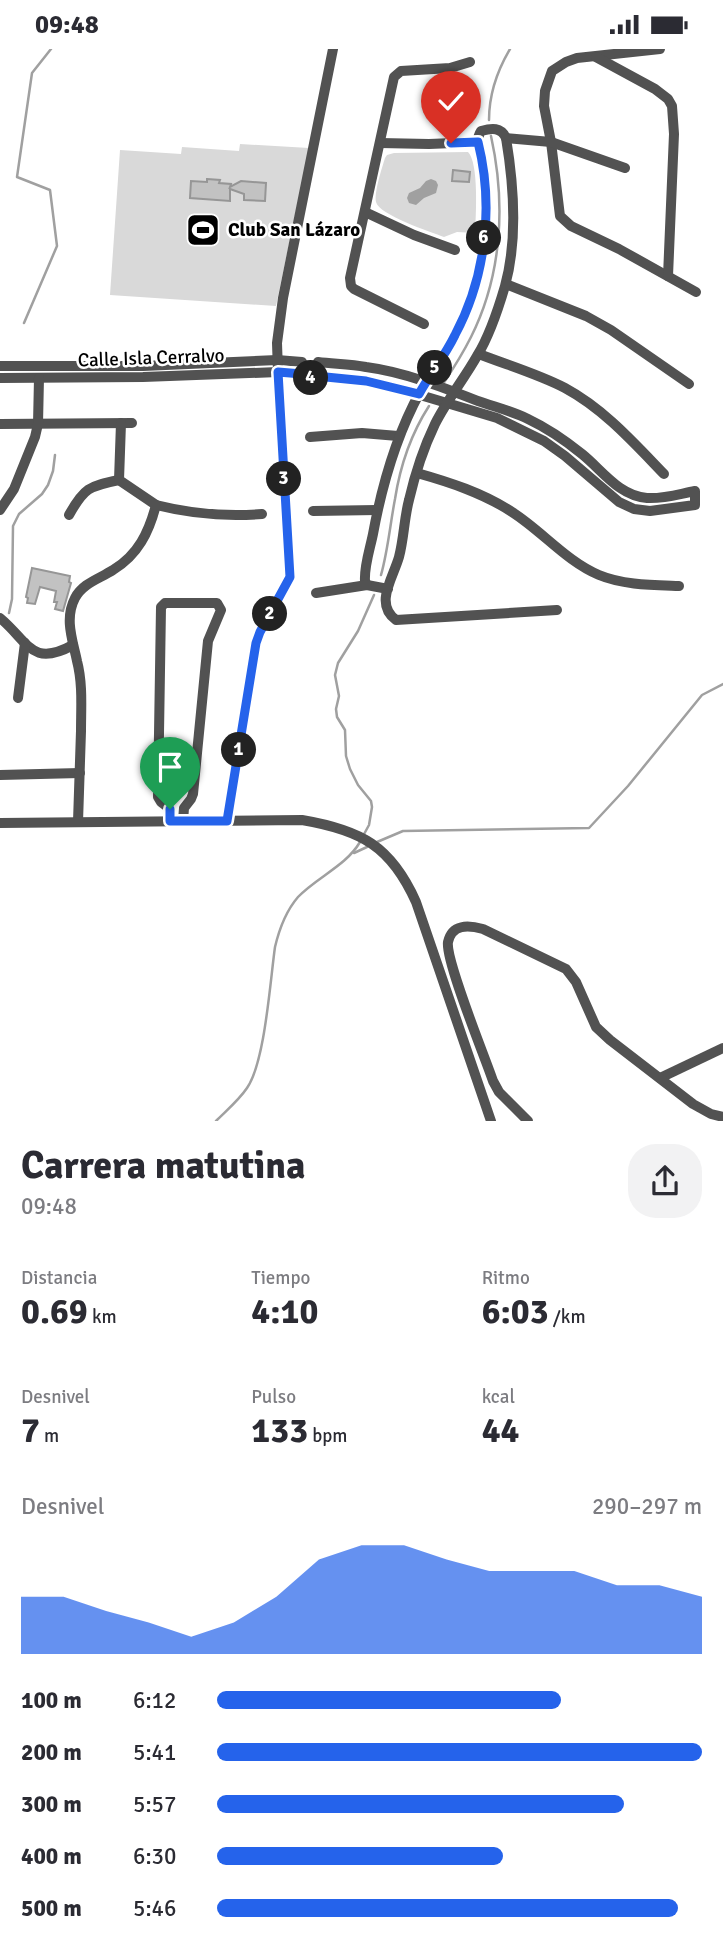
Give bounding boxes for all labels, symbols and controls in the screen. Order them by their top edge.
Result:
text: 09:48 [35,9,99,41]
pin [421,71,481,143]
icon: check [432,82,470,120]
sports icon: Club San Lázaro [184,211,222,249]
place label: Club San Lázaro [228,218,360,242]
pin: 6 [466,221,502,255]
text: 6 [478,225,489,249]
street label: Calle Isla Cerralvo [77,343,225,373]
pin: 5 [418,351,452,385]
text: 5 [429,355,440,379]
pin: 4 [294,361,328,395]
text: 4 [305,365,316,389]
pin: 3 [266,461,302,497]
text: 3 [278,466,289,490]
pin: 2 [252,597,288,631]
text: 2 [264,601,275,625]
pin: 1 [222,733,256,767]
pin [140,737,200,809]
text: 1 [233,737,244,761]
icon: arrive [151,748,189,786]
text: Carrera matutina [21,1142,306,1189]
button: share [628,1144,702,1218]
text: 09:48 [21,1192,77,1221]
text: Distancia [21,1266,97,1290]
text: Tiempo [251,1266,310,1290]
text: Ritmo [482,1266,530,1290]
text: 0.69 [21,1290,88,1333]
text: 4:10 [251,1290,318,1333]
text: 6:03 [482,1290,549,1333]
text: km [88,1305,117,1329]
text: /km [549,1305,586,1329]
text: Desnivel [21,1385,90,1409]
text: Pulso [251,1385,296,1409]
text: kcal [482,1385,515,1409]
text: 7 [21,1409,40,1452]
text: 133 [251,1409,308,1452]
text: 44 [482,1409,519,1452]
text: m [40,1424,59,1448]
text: bpm [308,1424,347,1448]
text: Desnivel [21,1492,104,1521]
text: 290–297 m [592,1492,702,1521]
text: 100 m [21,1686,82,1715]
text: 6:12 [133,1686,176,1715]
text: 200 m [21,1738,82,1767]
text: 5:41 [133,1738,176,1767]
text: 300 m [21,1790,82,1819]
text: 5:57 [133,1790,176,1819]
text: 400 m [21,1842,82,1871]
text: 6:30 [133,1842,176,1871]
text: 500 m [21,1894,82,1923]
text: 5:46 [133,1894,176,1923]

